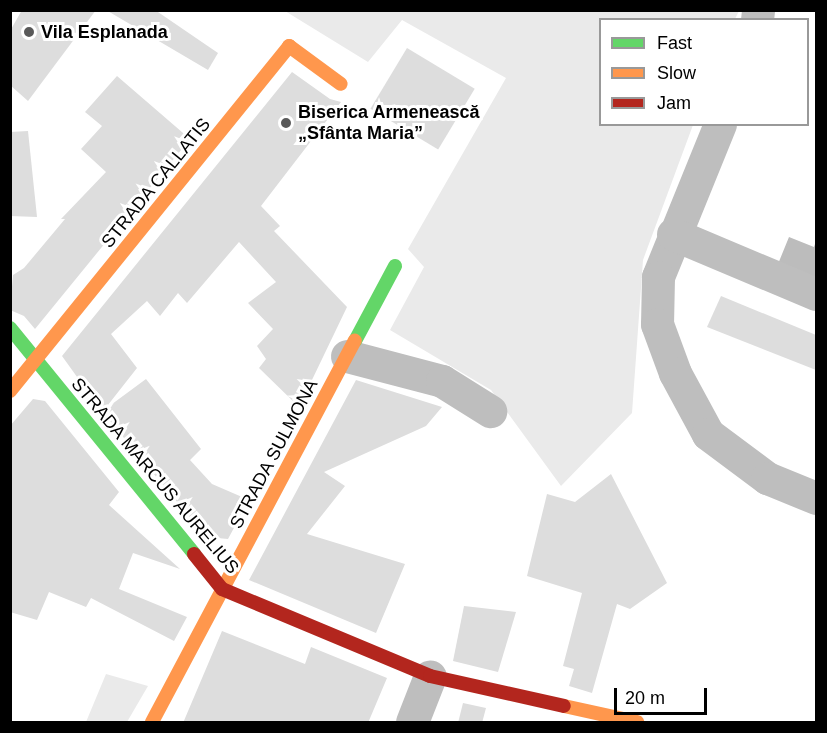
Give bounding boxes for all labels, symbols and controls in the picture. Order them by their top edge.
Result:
legend [599,18,809,126]
place label: Vila Esplanada [41,21,168,43]
marker: Vila Esplanada [22,25,36,39]
text: Fast [657,33,692,53]
text: Slow [657,63,696,83]
text: Jam [657,93,691,113]
place label: Biserica Armenească „Sfânta Maria” [298,102,480,144]
street label: STRADA CALLATIS [97,113,215,253]
marker: Biserica Armenească „Sfânta Maria” [279,116,293,130]
street label: STRADA MARCUS AURELIUS [66,373,244,579]
street label: STRADA SULMONA [225,375,323,533]
scale bar [617,676,710,714]
text: 20 m [625,688,665,708]

